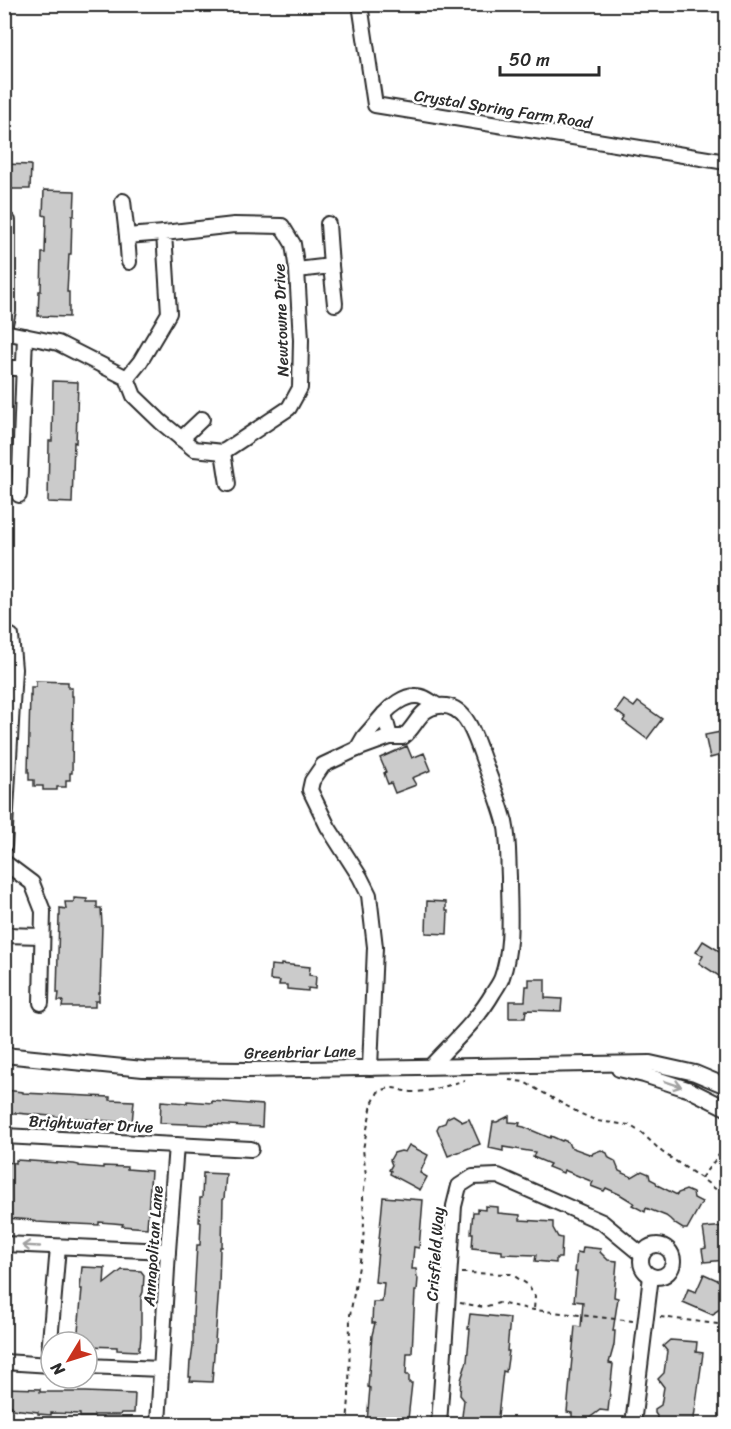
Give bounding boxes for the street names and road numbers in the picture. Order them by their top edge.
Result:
street label: Crystal Spring Farm Road [412,81,595,138]
street label: Newtowne Drive [265,263,297,377]
street label: Greenbriar Lane [244,1037,356,1067]
street label: Brightwater Drive [28,1106,154,1142]
street label: Annapolitan Lane [134,1184,172,1308]
street label: Crisfield Way [417,1205,453,1302]

